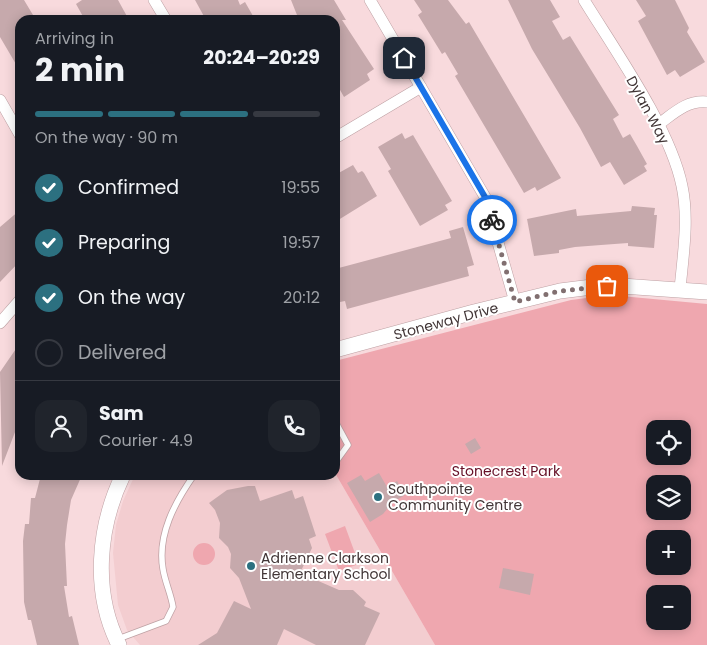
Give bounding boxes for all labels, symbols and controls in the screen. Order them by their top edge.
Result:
text: Arriving in [35,27,114,50]
pin [383,37,425,79]
text: 20:24–20:29 [203,44,320,71]
icon: home [390,44,418,72]
text: 2 min [35,47,125,92]
street label: Dylan Way [622,72,674,148]
text: On the way · 90 m [35,126,178,149]
icon: check [35,174,63,202]
text: Confirmed [78,174,179,201]
text: 19:55 [281,176,320,199]
courier [467,195,517,245]
icon: bike [478,206,506,234]
icon: check [35,229,63,257]
text: Preparing [78,229,170,256]
text: 19:57 [283,231,320,254]
pin [586,265,628,307]
icon: bag [593,272,621,300]
icon: check [35,284,63,312]
text: On the way [78,284,185,311]
text: 20:12 [283,286,320,309]
street label: Stoneway Drive [391,297,501,345]
text: Delivered [78,339,167,366]
button: person [35,400,87,452]
text: Sam [99,400,144,427]
button: phone [268,400,320,452]
map controls [646,420,691,630]
button: locate [646,420,691,465]
text: Courier · 4.9 [99,429,193,452]
park label: Stonecrest Park [452,461,561,481]
button: layers [646,475,691,520]
place label: Southpointe Community Centre [388,479,522,515]
marker: Southpointe Community Centre [372,491,384,503]
button: + [646,530,691,575]
place label: Adrienne Clarkson Elementary School [261,548,391,584]
marker: Adrienne Clarkson Elementary School [245,560,257,572]
button: − [646,585,691,630]

